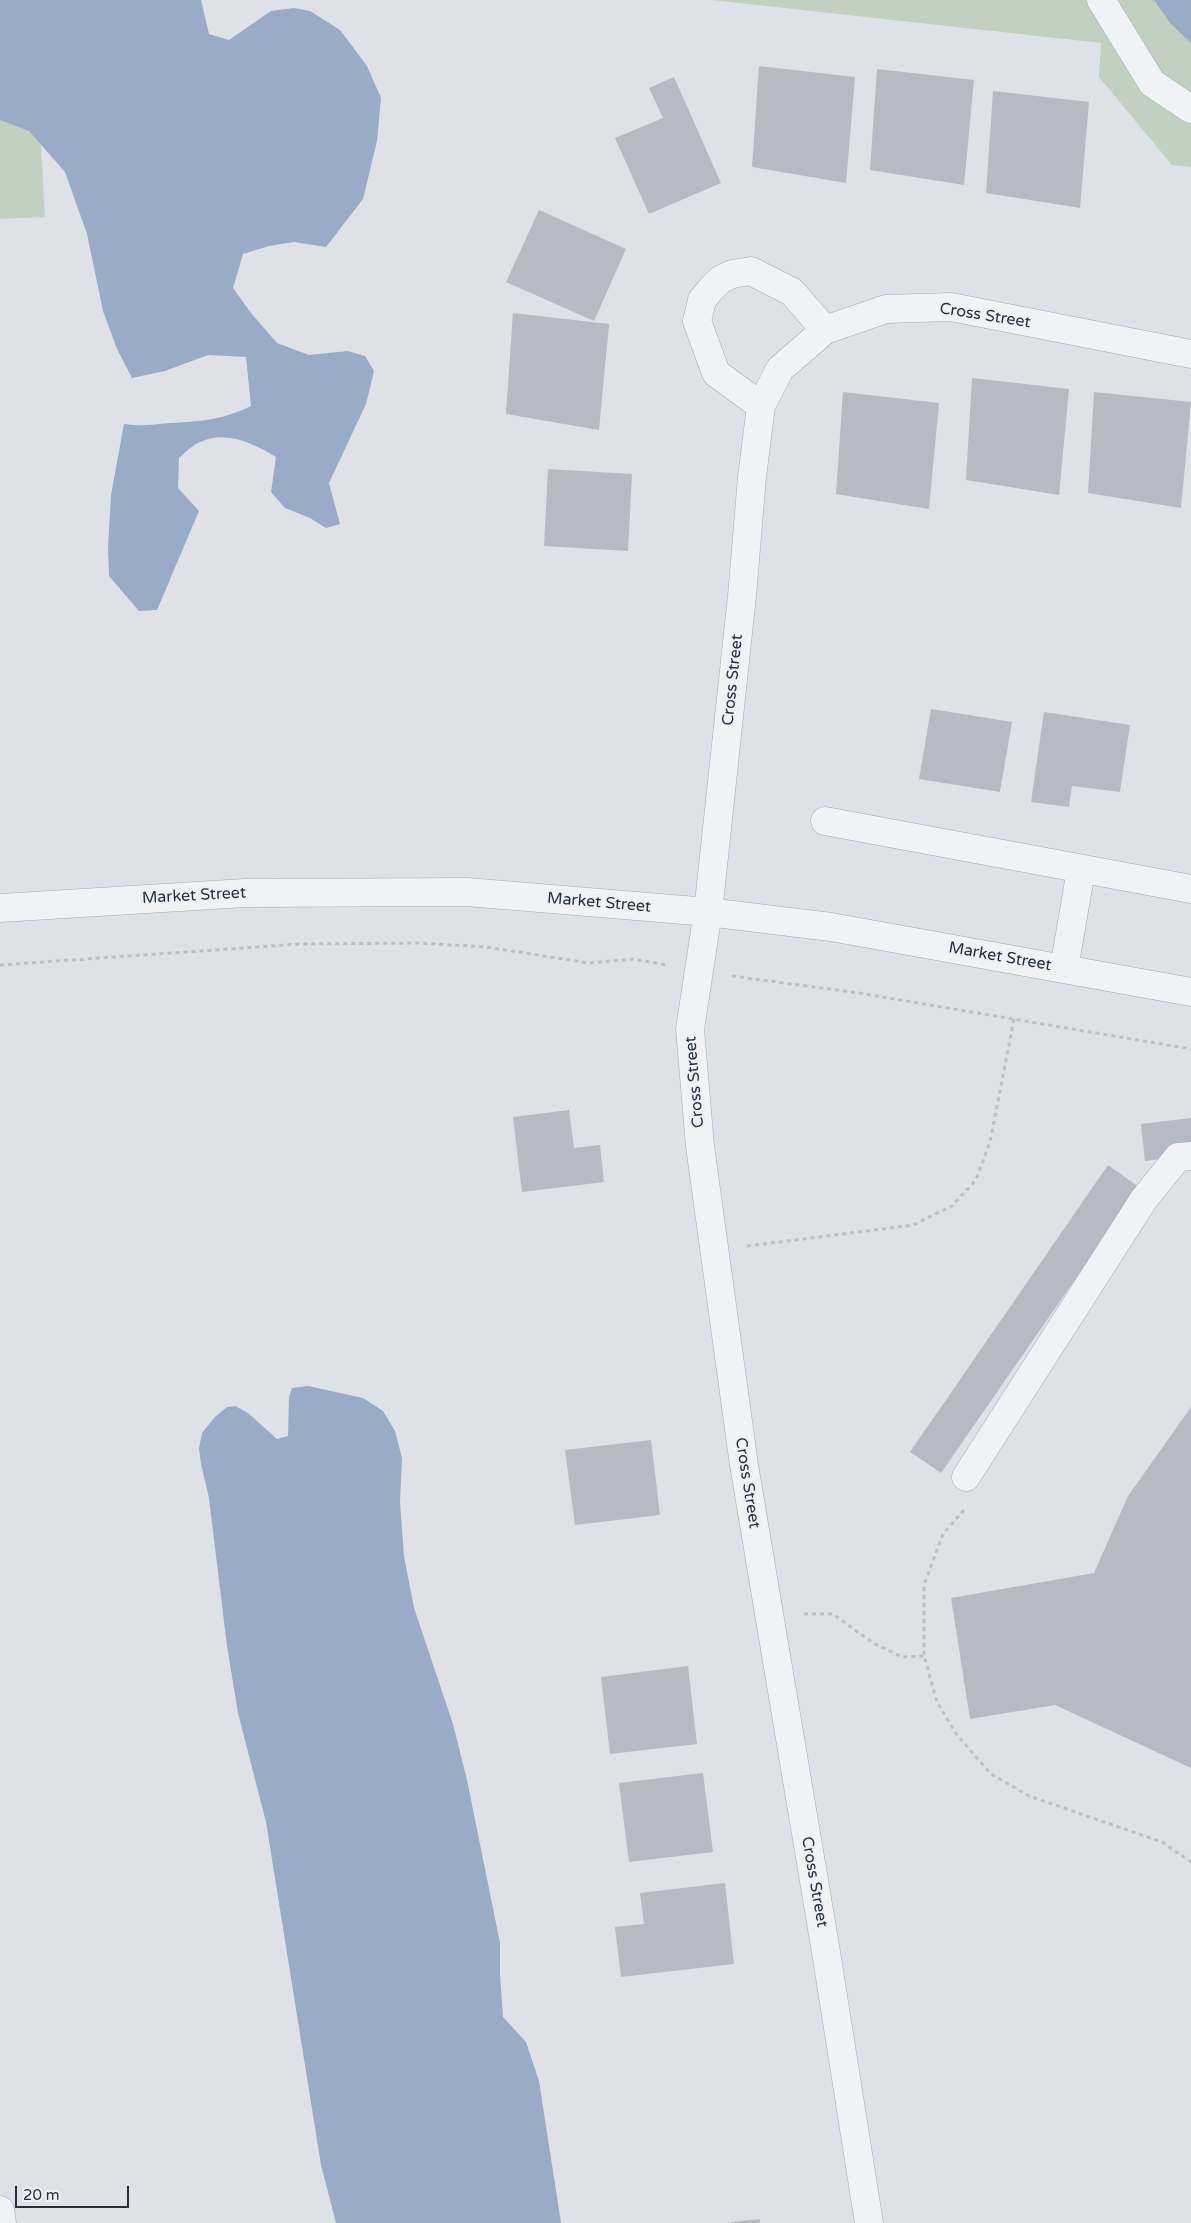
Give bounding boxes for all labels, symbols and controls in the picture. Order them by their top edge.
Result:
street label: Cross Street [938,299,1032,333]
street label: Cross Street [719,633,747,727]
street label: Market Street [141,884,247,908]
street label: Market Street [546,889,652,917]
street label: Market Street [947,938,1053,976]
street label: Cross Street [681,1035,709,1129]
street label: Cross Street [730,1436,764,1530]
street label: Cross Street [797,1835,831,1929]
scale bar [18,2176,131,2208]
text: 20 m [23,2186,60,2204]

